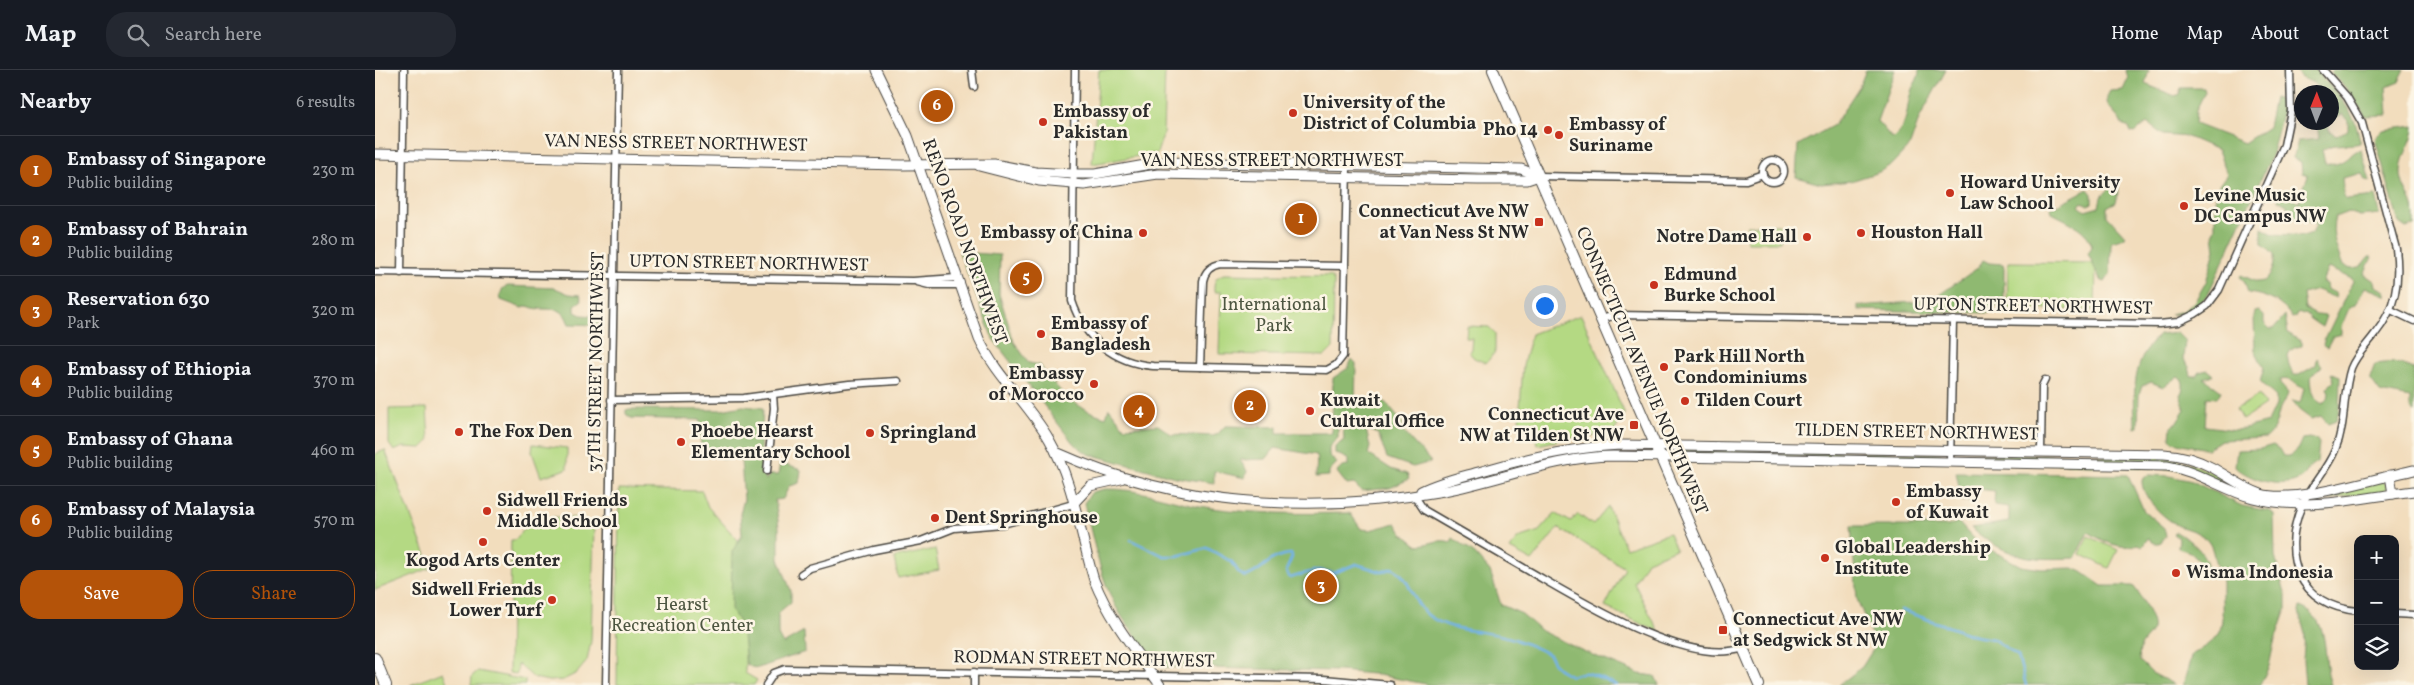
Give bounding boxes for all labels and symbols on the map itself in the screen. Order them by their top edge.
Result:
north arrow [2294,85,2339,130]
pin: 6 [921,87,953,125]
place label: University of the District of Columbia [1303,91,1477,137]
place label: Embassy of Pakistan [1053,100,1151,146]
marker: University of the District of Columbia [1287,107,1299,119]
place label: Embassy of Suriname [1569,113,1667,159]
marker: Embassy of Pakistan [1037,116,1049,128]
place label: Pho 14 [1483,118,1538,143]
marker: Pho 14 [1542,124,1554,136]
street label: VAN NESS STREET NORTHWEST [544,129,808,159]
marker: Embassy of Suriname [1553,129,1565,141]
street label: RENO ROAD NORTHWEST [915,135,1013,349]
street label: VAN NESS STREET NORTHWEST [1140,149,1404,174]
place label: Howard University Law School [1960,171,2120,217]
place label: Levine Music DC Campus NW [2194,184,2327,230]
marker: Howard University Law School [1944,187,1956,199]
pin: 1 [1285,200,1317,238]
place label: Connecticut Ave NW at Van Ness St NW [1358,200,1529,246]
marker: Levine Music DC Campus NW [2178,200,2190,212]
marker: Connecticut Ave NW at Van Ness St NW [1533,216,1545,228]
place label: Embassy of China [980,221,1133,246]
place label: Houston Hall [1871,221,1983,246]
street label: CONNECTICUT AVENUE NORTHWEST [1569,223,1713,519]
place label: Notre Dame Hall [1656,225,1797,250]
marker: Embassy of China [1137,227,1149,239]
marker: Houston Hall [1855,227,1867,239]
marker: Notre Dame Hall [1801,231,1813,243]
street label: UPTON STREET NORTHWEST [629,249,869,279]
street label: 37TH STREET NORTHWEST [583,251,611,473]
pin: 5 [1010,259,1042,297]
place label: Edmund Burke School [1664,263,1775,309]
marker: Edmund Burke School [1648,279,1660,291]
street label: UPTON STREET NORTHWEST [1913,292,2153,322]
park label: International Park [1221,293,1327,339]
your location [1532,293,1558,319]
place label: Embassy of Bangladesh [1051,312,1151,358]
marker: Embassy of Bangladesh [1035,328,1047,340]
place label: Park Hill North Condominiums [1674,345,1807,391]
marker: Park Hill North Condominiums [1658,361,1670,373]
place label: Embassy of Morocco [988,362,1084,408]
marker: Embassy of Morocco [1088,378,1100,390]
pin: 2 [1234,387,1266,425]
place label: Kuwait Cultural Office [1320,389,1445,435]
place label: Tilden Court [1695,389,1802,414]
pin: 4 [1123,392,1155,430]
marker: Tilden Court [1679,395,1691,407]
place label: Connecticut Ave NW at Tilden St NW [1460,403,1624,449]
marker: Kuwait Cultural Office [1304,405,1316,417]
street label: TILDEN STREET NORTHWEST [1795,418,2040,448]
marker: Connecticut Ave NW at Tilden St NW [1628,419,1640,431]
place label: The Fox Den [469,420,573,445]
place label: Phoebe Hearst Elementary School [691,420,851,466]
place label: Springland [880,421,976,446]
marker: The Fox Den [453,426,465,438]
marker: Springland [864,427,876,439]
marker: Phoebe Hearst Elementary School [675,436,687,448]
place label: Embassy of Kuwait [1906,480,1989,526]
place label: Sidwell Friends Middle School [497,489,628,535]
marker: Embassy of Kuwait [1890,496,1902,508]
marker: Sidwell Friends Middle School [481,505,493,517]
place label: Dent Springhouse [945,506,1098,531]
marker: Dent Springhouse [929,512,941,524]
marker: Kogod Arts Center [477,536,489,548]
place label: Global Leadership Institute [1835,536,1991,582]
place label: Kogod Arts Center [406,549,561,574]
marker: Global Leadership Institute [1819,552,1831,564]
place label: Wisma Indonesia [2186,561,2334,586]
pin: 3 [1305,567,1337,605]
marker: Wisma Indonesia [2170,567,2182,579]
place label: Sidwell Friends Lower Turf [411,578,544,624]
park label: Hearst Recreation Center [611,593,754,639]
marker: Sidwell Friends Lower Turf [546,594,558,606]
place label: Connecticut Ave NW at Sedgwick St NW [1733,608,1904,654]
marker: Connecticut Ave NW at Sedgwick St NW [1717,624,1729,636]
street label: RODMAN STREET NORTHWEST [953,645,1215,675]

